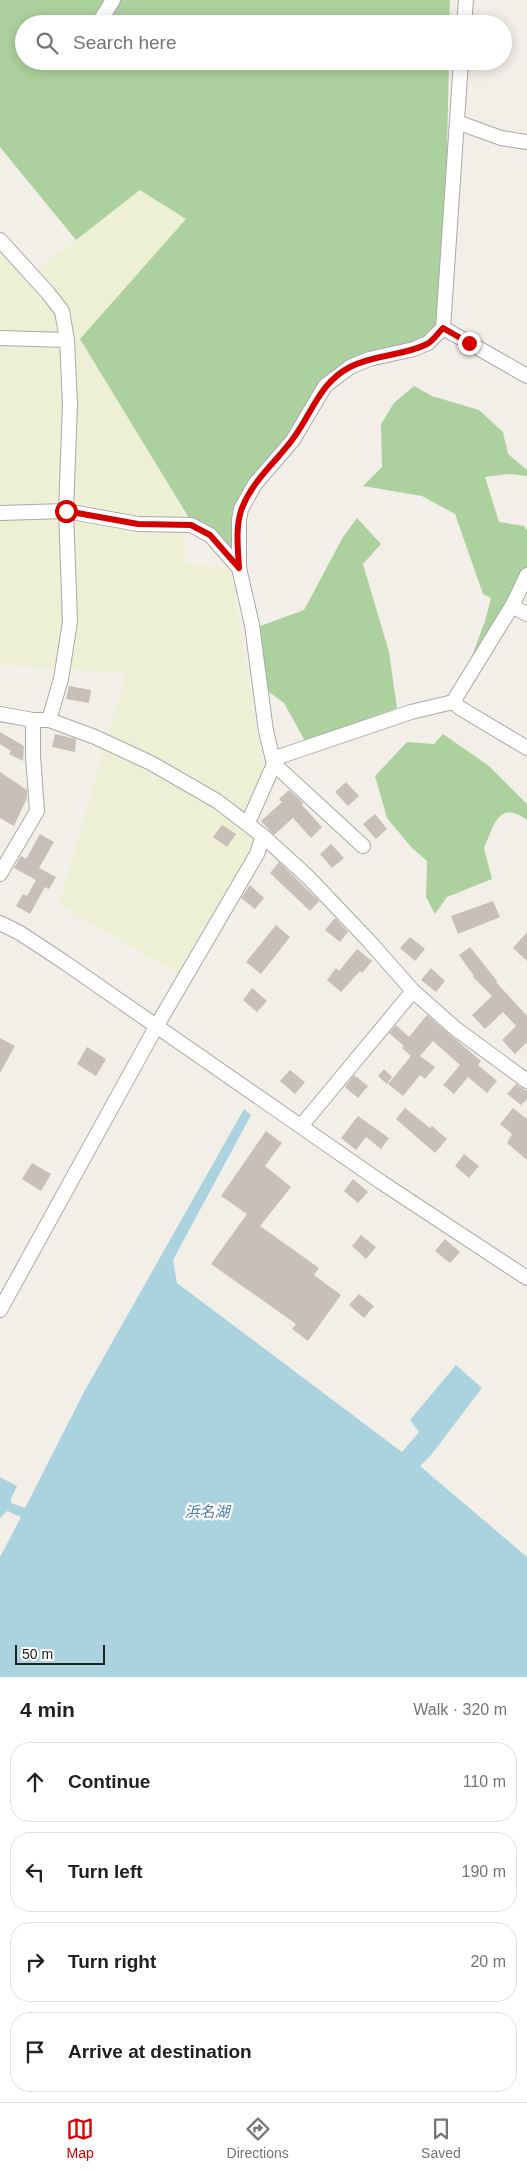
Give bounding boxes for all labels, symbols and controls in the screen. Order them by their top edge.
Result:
search box [15,15,512,70]
icon: search [33,29,61,57]
text: Search here [73,32,177,53]
route end [458,332,481,355]
route start [55,500,78,523]
water label: 浜名湖 [184,1503,231,1520]
scale bar [15,1642,105,1665]
text: 50 m [22,1646,53,1662]
text: 4 min [20,1698,75,1721]
text: Walk · 320 m [413,1701,507,1718]
icon: ahead [21,1768,49,1796]
text: Continue [68,1771,150,1792]
text: 110 m [463,1773,506,1790]
icon: left [21,1858,49,1886]
text: Turn left [68,1861,143,1882]
text: 190 m [462,1863,506,1880]
icon: right [21,1948,49,1976]
text: Turn right [68,1951,156,1972]
text: 20 m [470,1953,506,1970]
icon: arrive [21,2038,49,2066]
text: Arrive at destination [68,2041,252,2062]
tab: Map [66,2115,94,2161]
tab: Directions [227,2115,289,2161]
tab: Saved [421,2115,461,2161]

